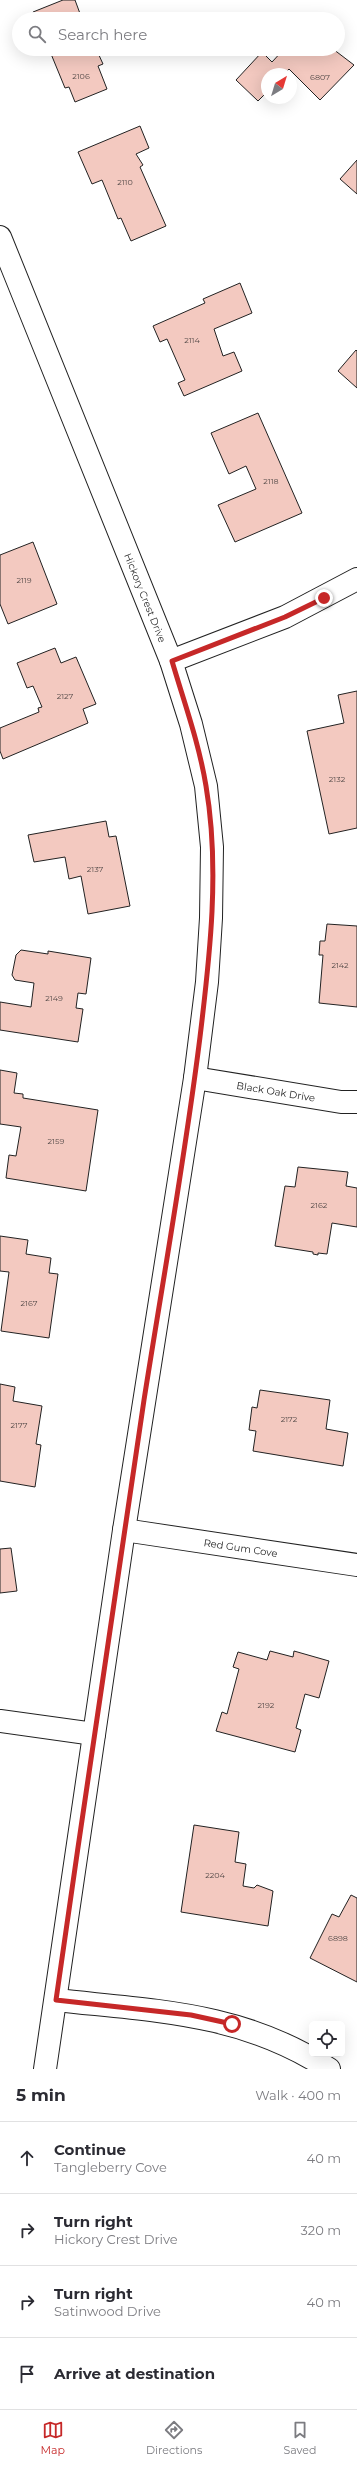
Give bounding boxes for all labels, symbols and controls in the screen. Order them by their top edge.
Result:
search box [12,12,345,56]
icon: search [26,23,48,45]
text: Search here [58,25,147,44]
north arrow [261,68,297,104]
house number: 2106 [72,71,90,81]
house number: 6807 [310,72,330,82]
house number: 2110 [117,177,133,187]
house number: 2114 [184,335,201,345]
house number: 2118 [263,476,279,486]
street label: Hickory Crest Drive [121,551,169,645]
house number: 2119 [16,575,32,585]
route end [315,589,333,607]
house number: 2127 [57,691,74,701]
house number: 2132 [329,774,346,784]
house number: 2137 [87,864,104,874]
house number: 2142 [331,960,349,970]
house number: 2149 [45,993,63,1003]
street label: Black Oak Drive [236,1079,316,1105]
house number: 2159 [48,1136,65,1146]
house number: 2162 [311,1200,328,1210]
house number: 2167 [21,1298,38,1308]
house number: 2172 [281,1414,298,1424]
house number: 2177 [11,1420,28,1430]
street label: Red Gum Cove [203,1536,279,1560]
house number: 2192 [258,1700,275,1710]
house number: 2204 [205,1870,226,1880]
house number: 6898 [328,1933,348,1943]
route start [223,2015,241,2033]
map controls [309,2021,345,2057]
button: locate [309,2021,345,2057]
text: 5 min [16,2085,66,2105]
text: Walk · 400 m [255,2087,341,2103]
text: Continue [54,2140,126,2159]
icon: ahead [16,2147,38,2169]
text: 40 m [307,2150,341,2166]
text: Tangleberry Cove [54,2159,167,2175]
text: Turn right [54,2212,133,2231]
icon: right [16,2219,38,2241]
text: 320 m [301,2222,341,2238]
text: Hickory Crest Drive [54,2231,178,2247]
text: Turn right [54,2284,133,2303]
icon: right [16,2291,38,2313]
text: 40 m [307,2294,341,2310]
text: Satinwood Drive [54,2303,161,2319]
icon: arrive [16,2363,38,2385]
text: Arrive at destination [54,2364,215,2383]
tab: Map [41,2419,65,2457]
tab: Directions [146,2419,202,2457]
tab: Saved [283,2419,316,2457]

